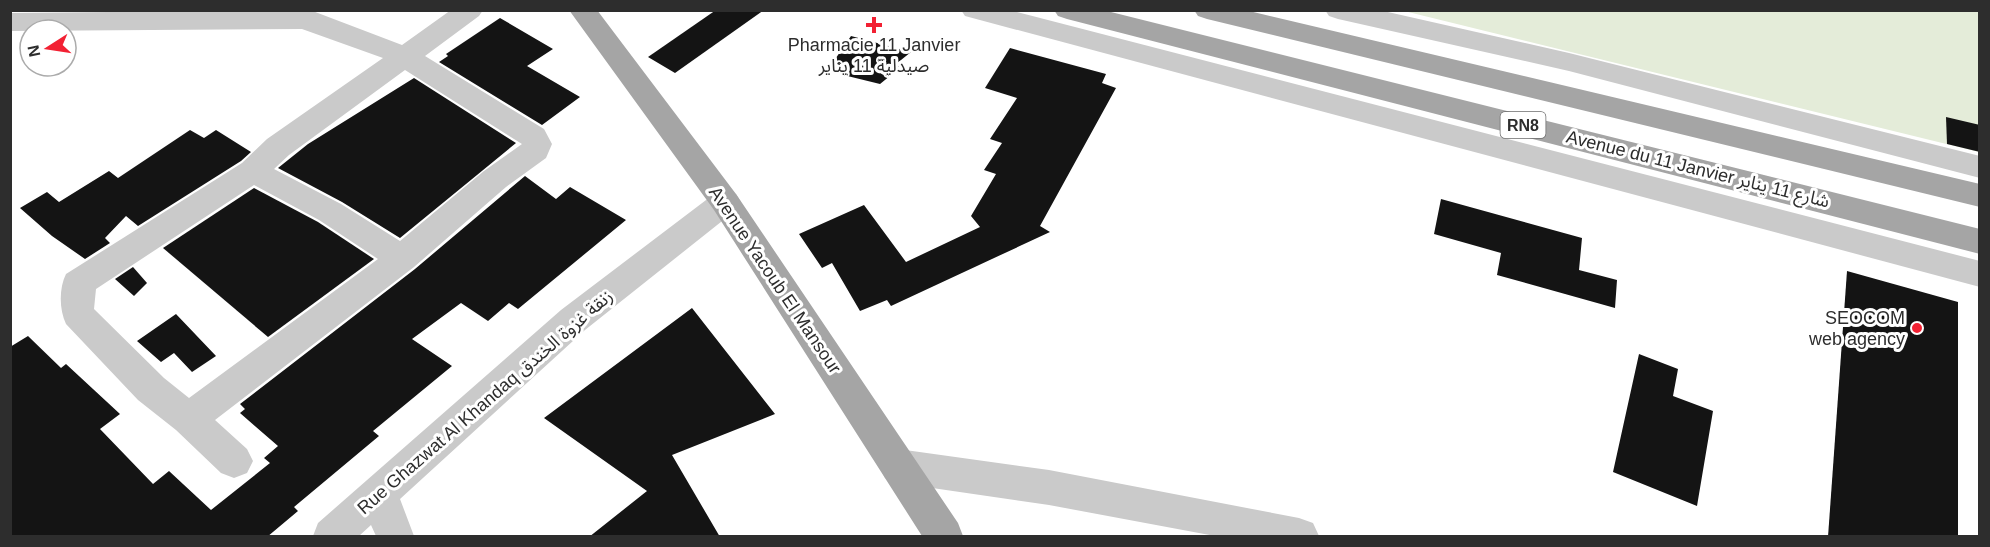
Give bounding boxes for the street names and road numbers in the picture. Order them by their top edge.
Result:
road number: RN8 [1500,112,1546,138]
street label: Avenue du 11 Janvier شارع 11 يناير [1563,127,1832,215]
street label: Avenue Yacoub El Mansour [705,183,845,377]
street label: Rue Ghazwat Al Khandaq زنقة غزوة الخندق [353,286,617,519]

